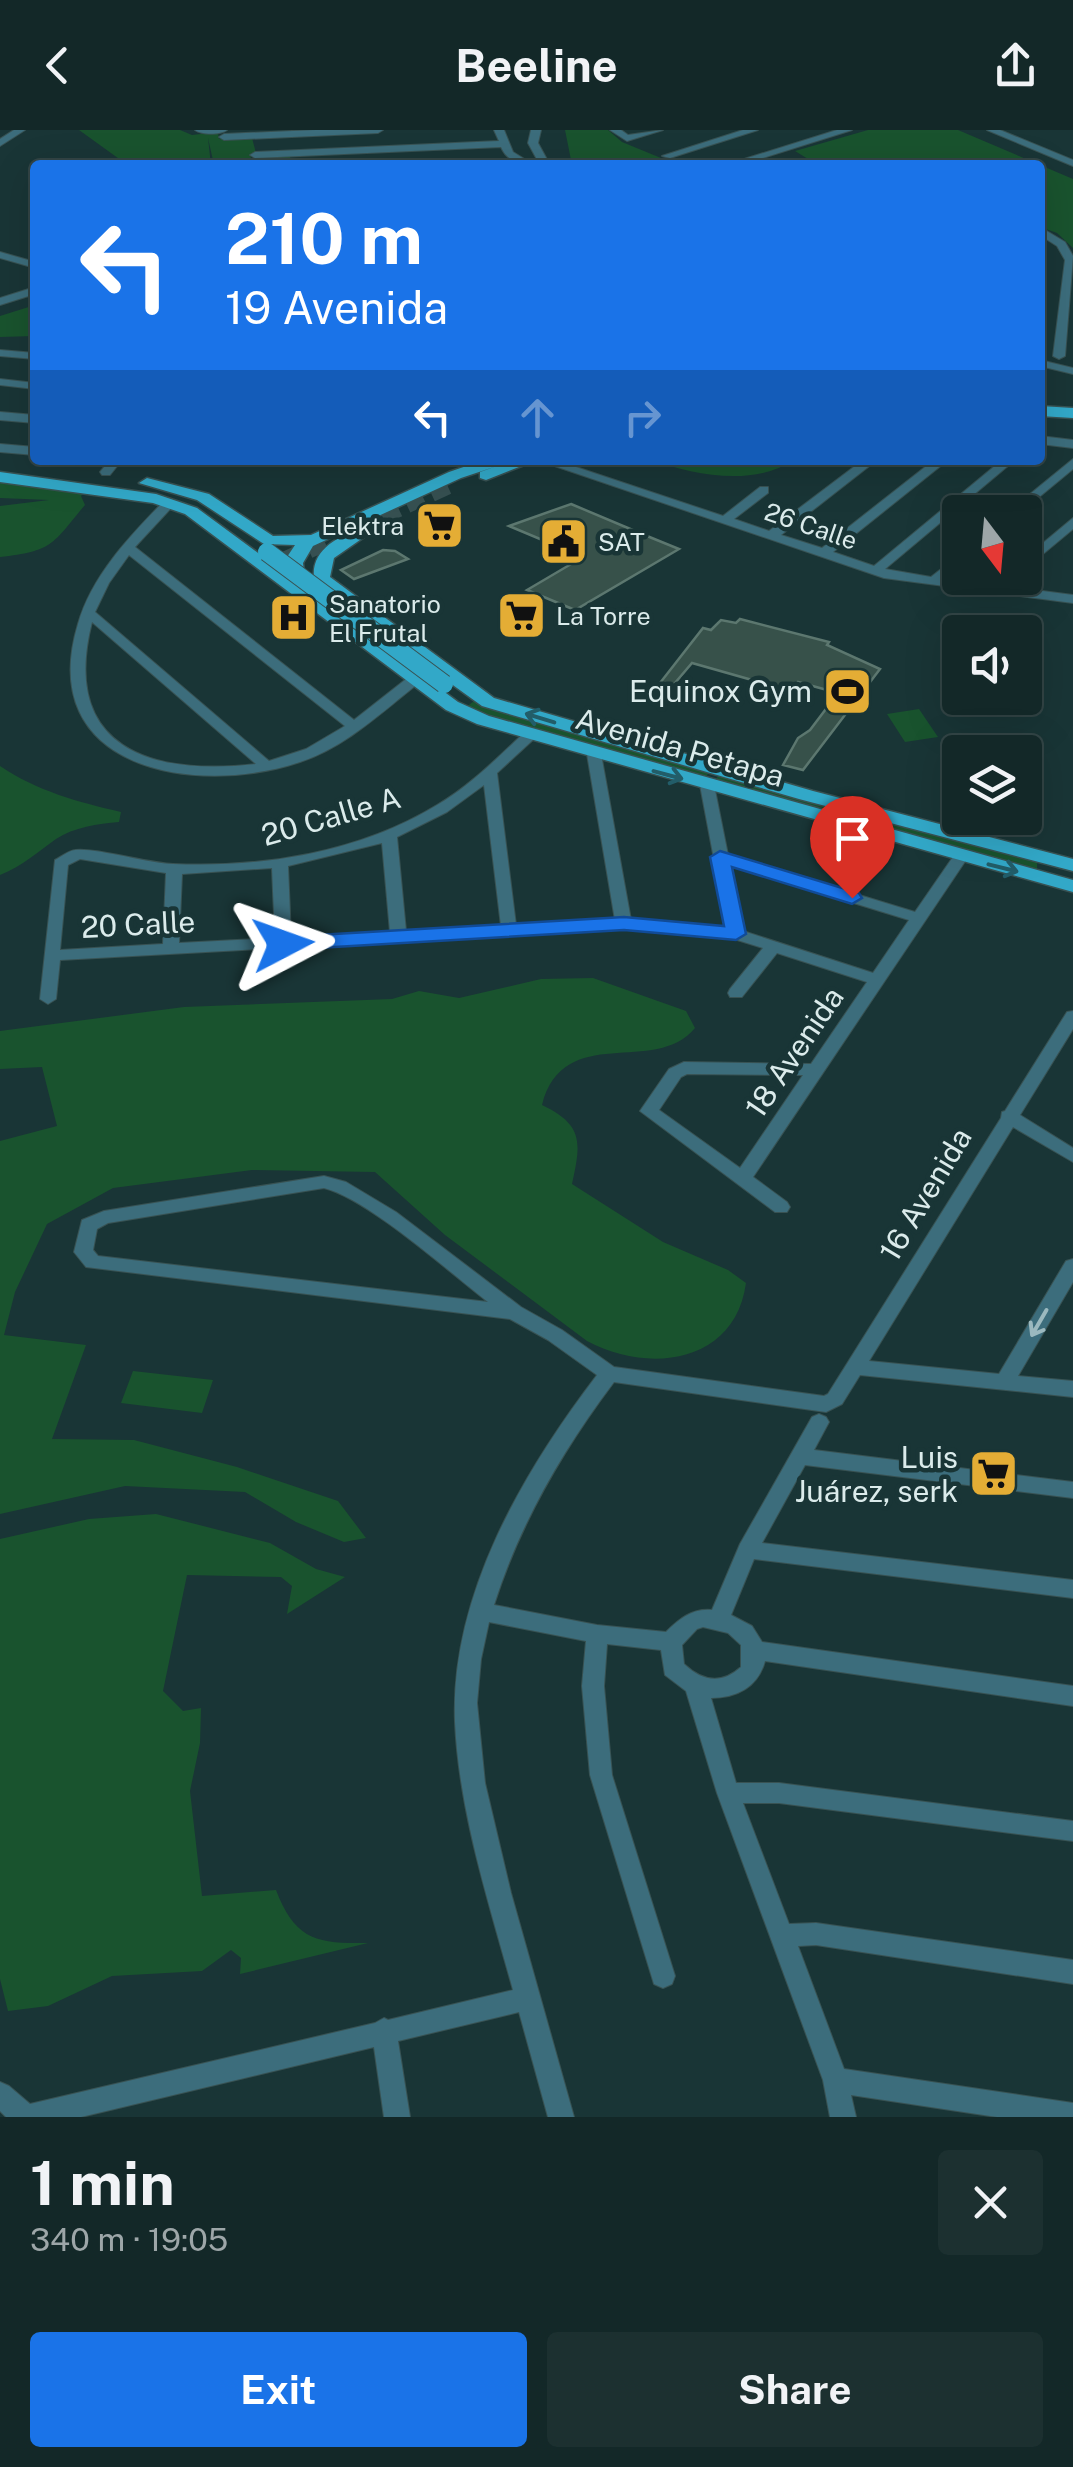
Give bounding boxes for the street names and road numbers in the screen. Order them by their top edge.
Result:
street label: 26 Calle [761,496,861,556]
street label: Avenida Petapa [572,700,788,794]
street label: 20 Calle A [257,779,405,853]
street label: 20 Calle [80,903,196,945]
street label: 18 Avenida [737,980,851,1124]
street label: 16 Avenida [871,1121,979,1267]

